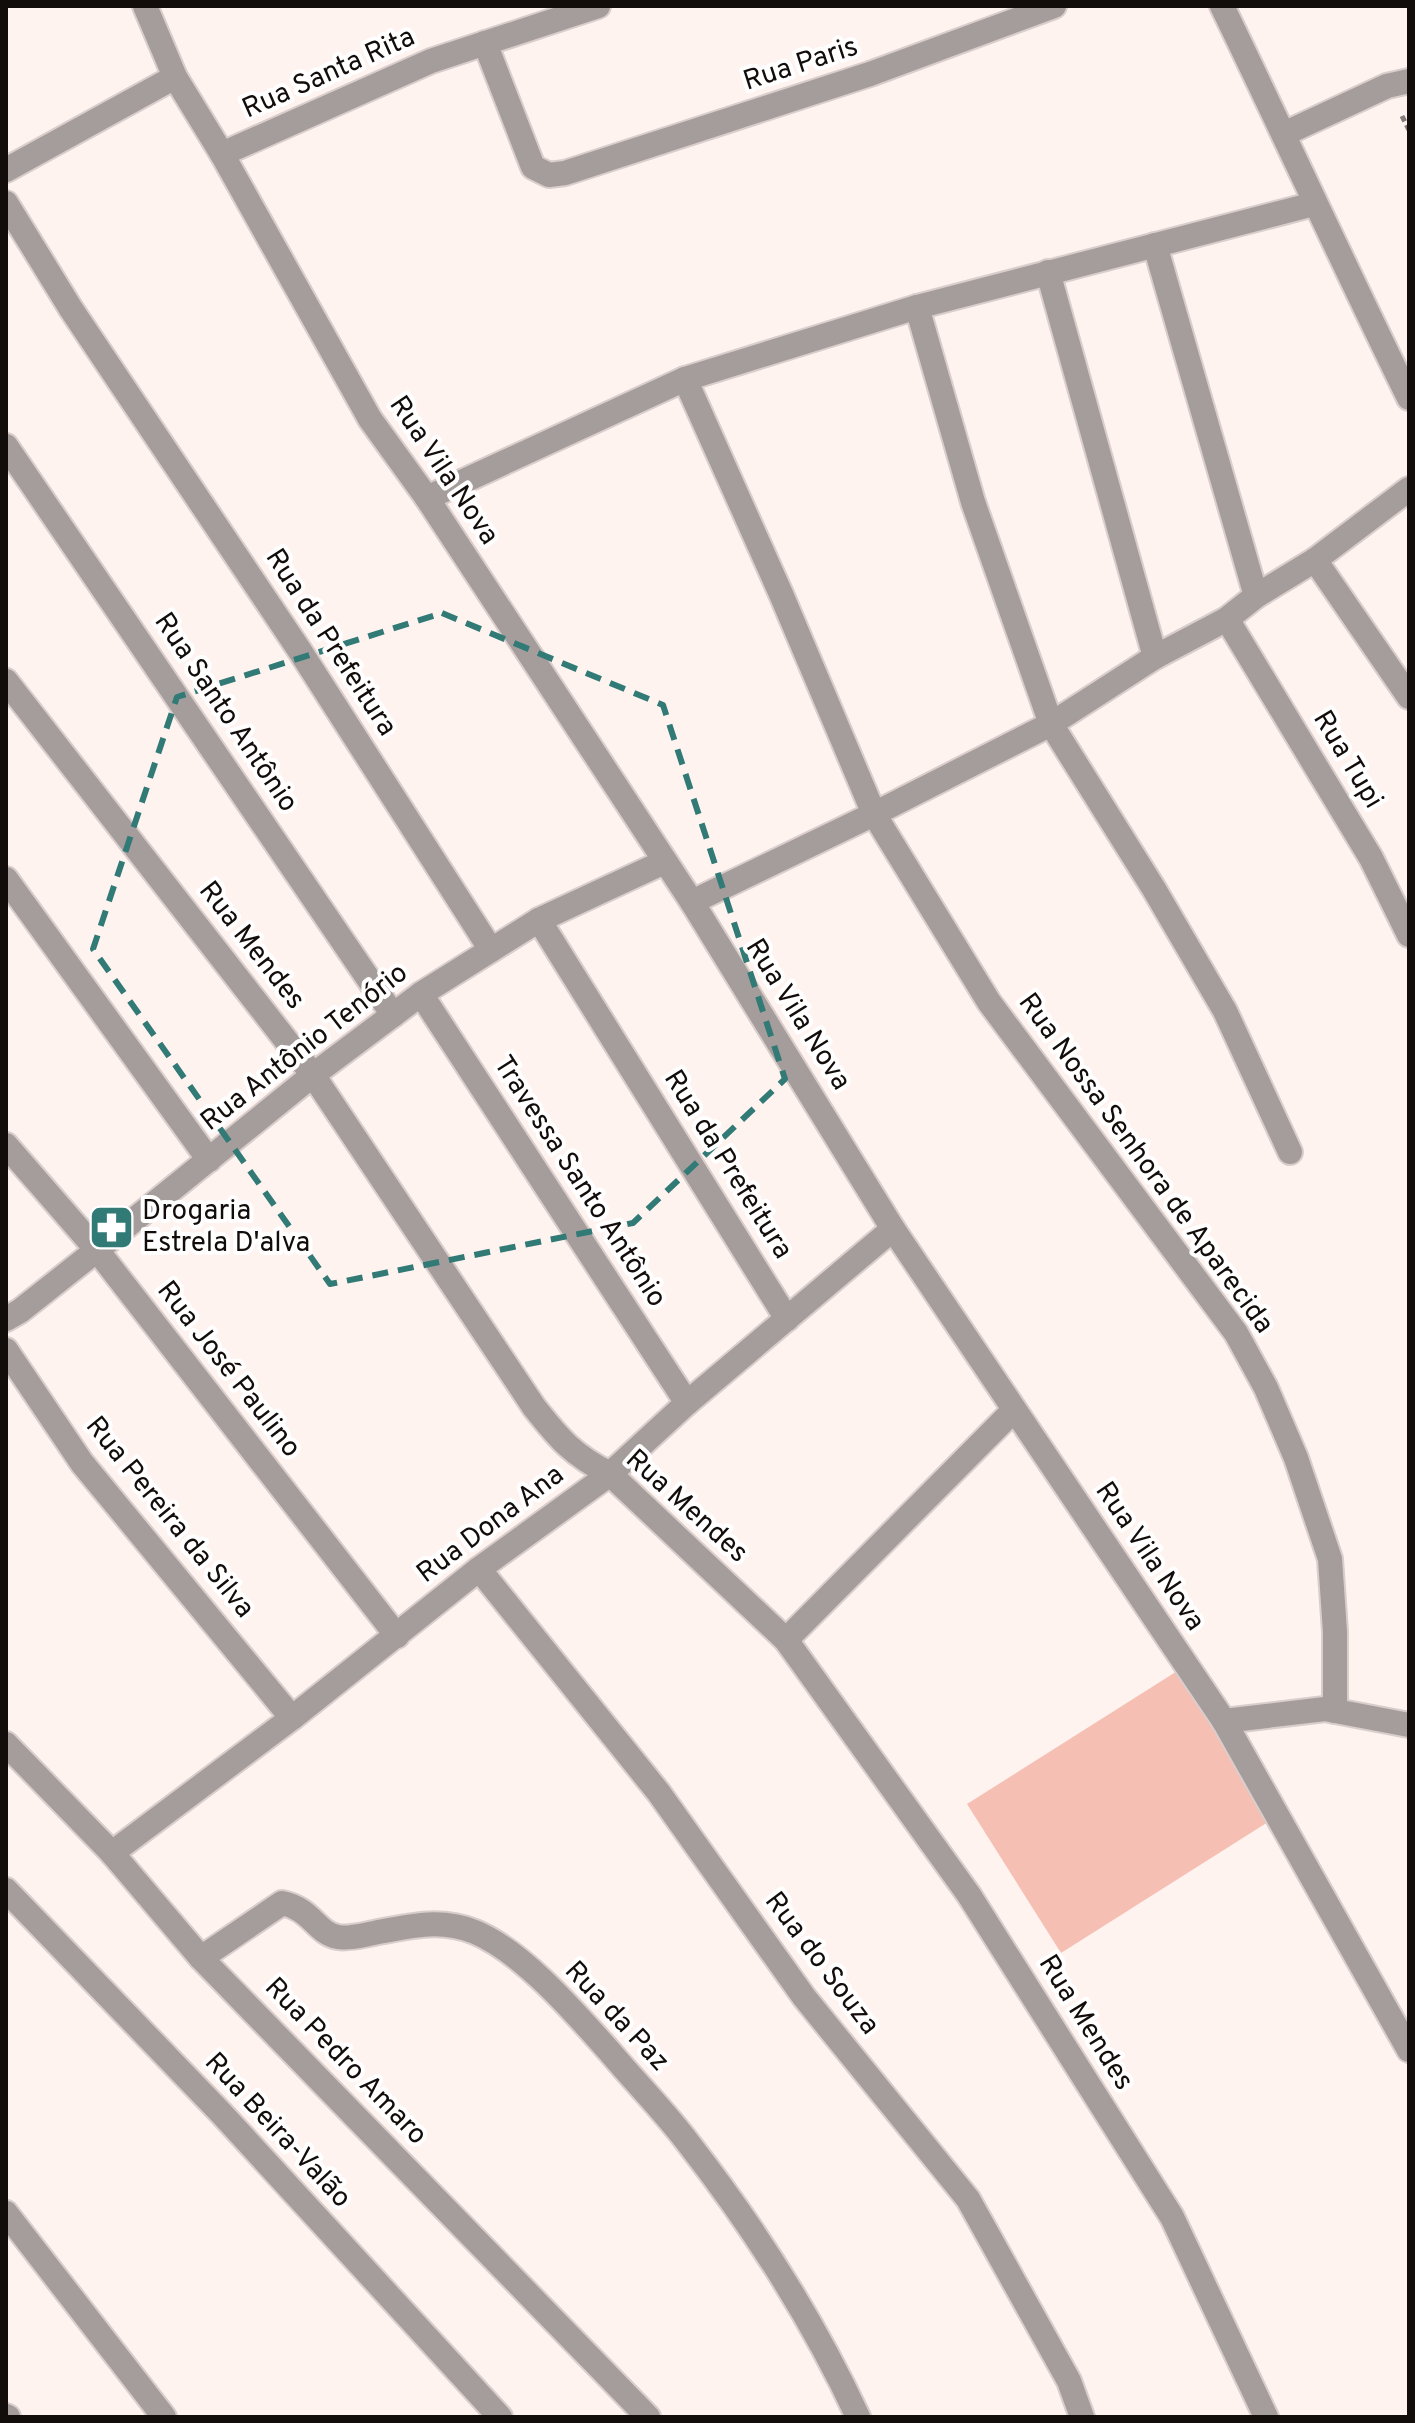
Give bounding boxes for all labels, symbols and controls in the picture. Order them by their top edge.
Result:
street label: Rua Santa Rita [237,20,421,128]
street label: Rua Paris [739,30,863,100]
street label: Rua Vila Nova [380,390,506,552]
street label: Rua da Prefeitura [256,542,404,744]
street label: Rua Santo Antônio [145,606,305,820]
street label: Rua Tupi [1304,704,1390,816]
street label: Rua Mendes [190,875,312,1017]
street label: Rua Vila Nova [736,932,858,1098]
street label: Rua Antônio Tenório [194,956,416,1140]
street label: Rua Nossa Senhora de Aparecida [1009,987,1281,1341]
street label: Travessa Santo Antônio [484,1049,674,1315]
street label: Rua da Prefeitura [654,1064,800,1266]
place label: Drogaria Estrela D'alva [142,1194,310,1262]
pharmacy icon: Drogaria Estrela D'alva [87,1204,135,1252]
street label: Rua José Paulino [148,1274,308,1466]
street label: Rua Pereira da Silva [77,1410,261,1626]
street label: Rua Mendes [617,1442,755,1572]
street label: Rua Dona Ana [410,1458,572,1592]
street label: Rua Vila Nova [1086,1476,1212,1638]
street label: Rua do Souza [755,1885,887,2043]
street label: Rua Mendes [1029,1948,1141,2098]
street label: Rua da Paz [556,1954,676,2080]
street label: Rua Pedro Amaro [256,1971,434,2153]
street label: Rua Beira-Valão [196,2046,358,2216]

